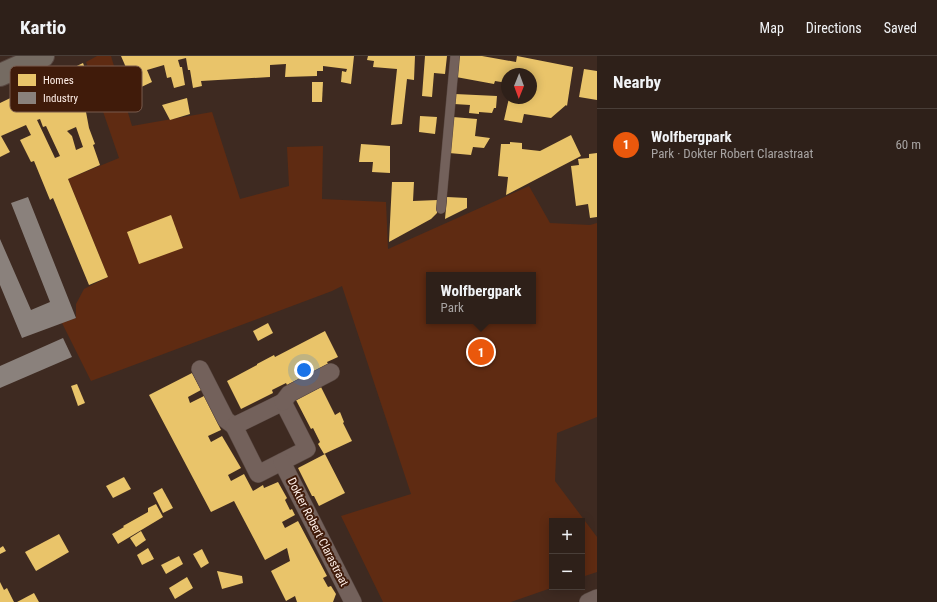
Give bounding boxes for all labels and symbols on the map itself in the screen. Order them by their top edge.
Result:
legend [10,66,142,112]
north arrow [501,68,537,104]
text: Homes [43,74,74,87]
text: Industry [43,92,79,105]
pin: 1 [468,337,494,367]
your location [294,360,314,380]
street label: Dokter Robert Clarastraat [285,475,352,589]

